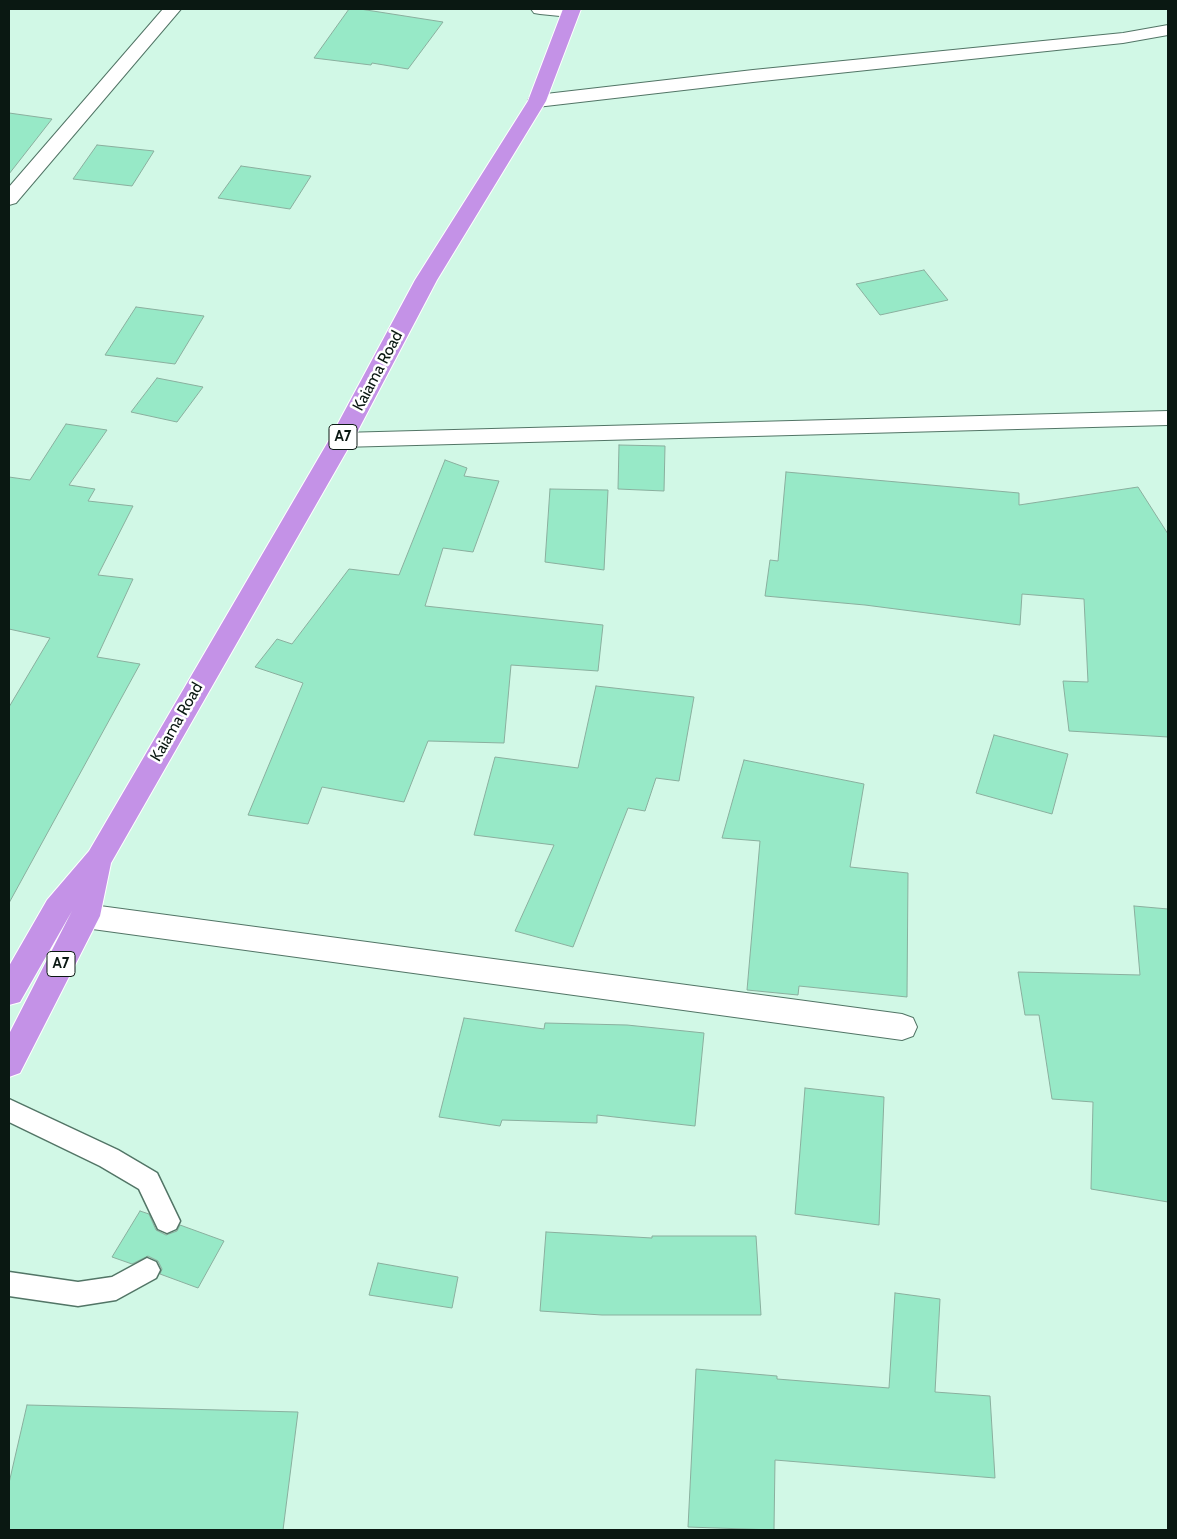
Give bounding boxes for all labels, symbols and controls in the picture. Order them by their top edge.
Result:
street label: Kaiama Road [349,328,407,414]
road number: A7 [329,424,357,450]
street label: Kaiama Road [147,679,207,765]
road number: A7 [47,952,75,976]

